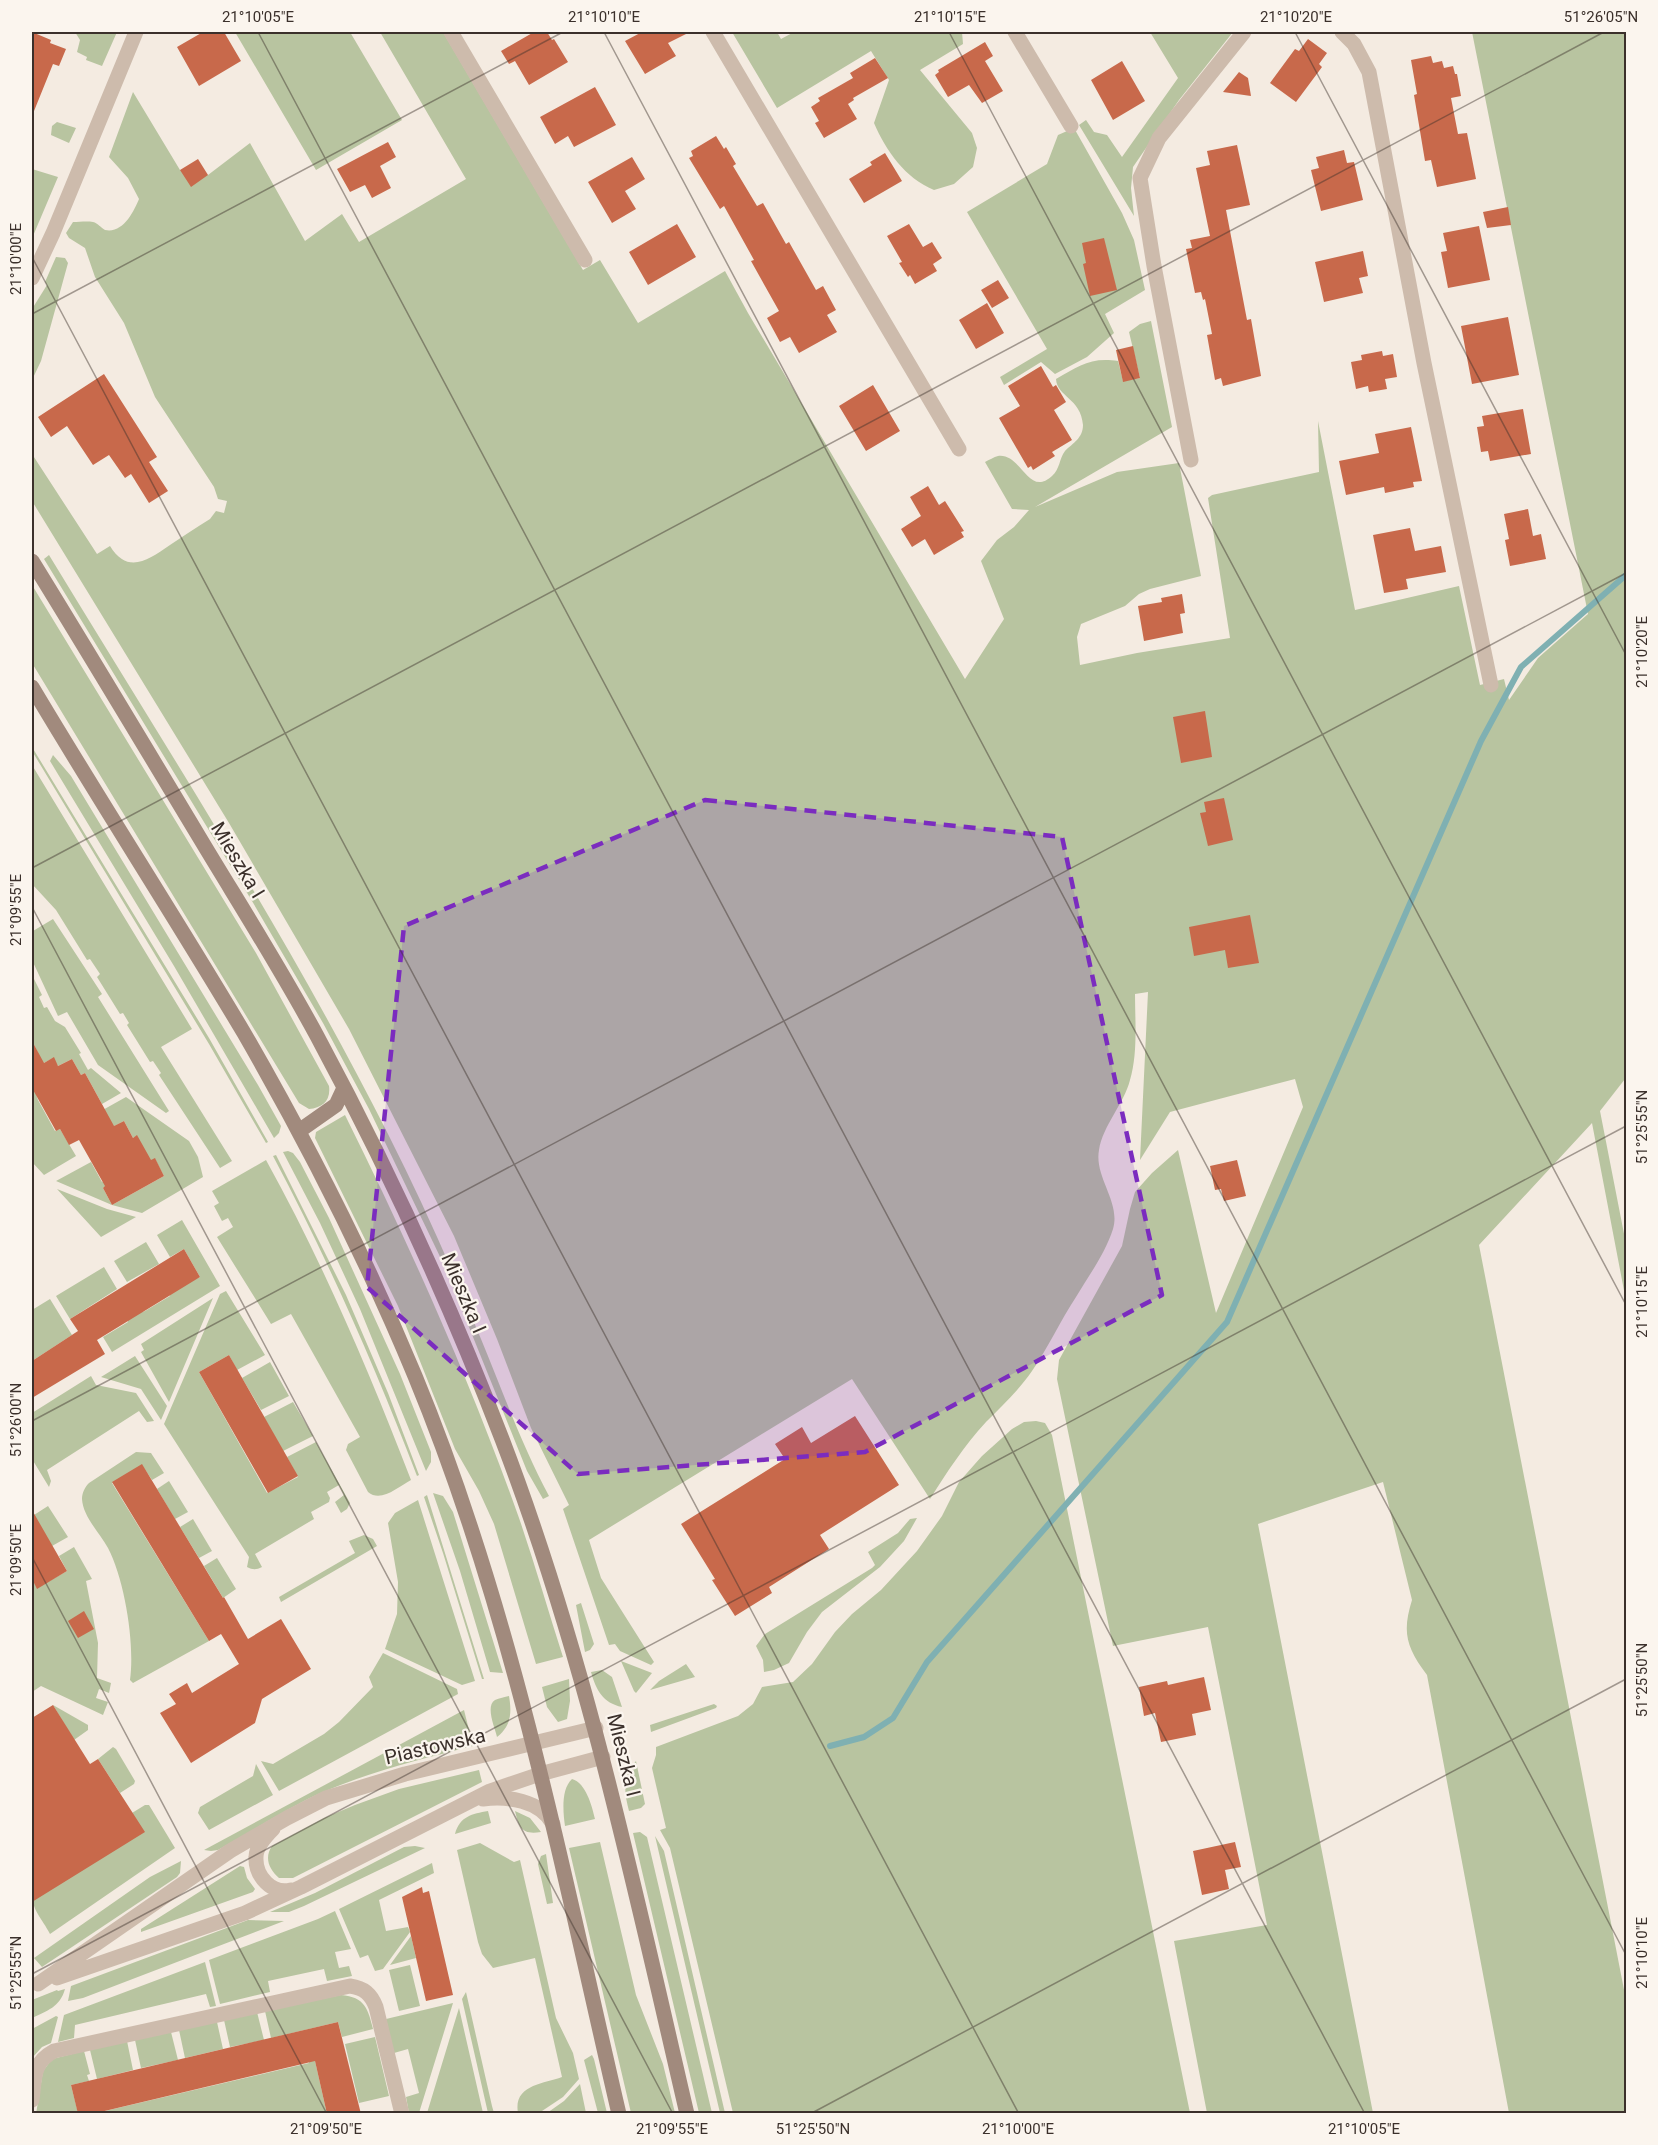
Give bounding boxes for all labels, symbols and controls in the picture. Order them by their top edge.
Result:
text: 21°10'05"E [222,8,295,26]
text: 21°10'10"E [568,8,641,26]
text: 21°10'15"E [914,8,987,26]
text: 21°10'20"E [1260,8,1333,26]
text: 51°26'05"N [1564,8,1638,26]
text: 21°10'00"E [7,222,25,295]
text: 21°10'20"E [1633,615,1651,688]
street label: Mieszka I [206,818,270,902]
text: 21°09'55"E [7,873,25,946]
text: 51°25'55"N [1633,1090,1651,1164]
street label: Mieszka I [436,1249,492,1337]
text: 21°10'15"E [1633,1265,1651,1338]
text: 51°26'00"N [7,1383,25,1457]
text: 21°09'50"E [7,1523,25,1596]
text: 51°25'50"N [1633,1643,1651,1717]
street label: Mieszka I [602,1711,646,1799]
street label: Piastowska [382,1723,488,1769]
text: 21°10'10"E [1633,1916,1651,1989]
text: 51°25'55"N [7,1936,25,2010]
text: 21°09'50"E [290,2120,363,2138]
text: 21°09'55"E [636,2120,709,2138]
text: 51°25'50"N [776,2120,850,2138]
text: 21°10'00"E [982,2120,1055,2138]
text: 21°10'05"E [1328,2120,1401,2138]

